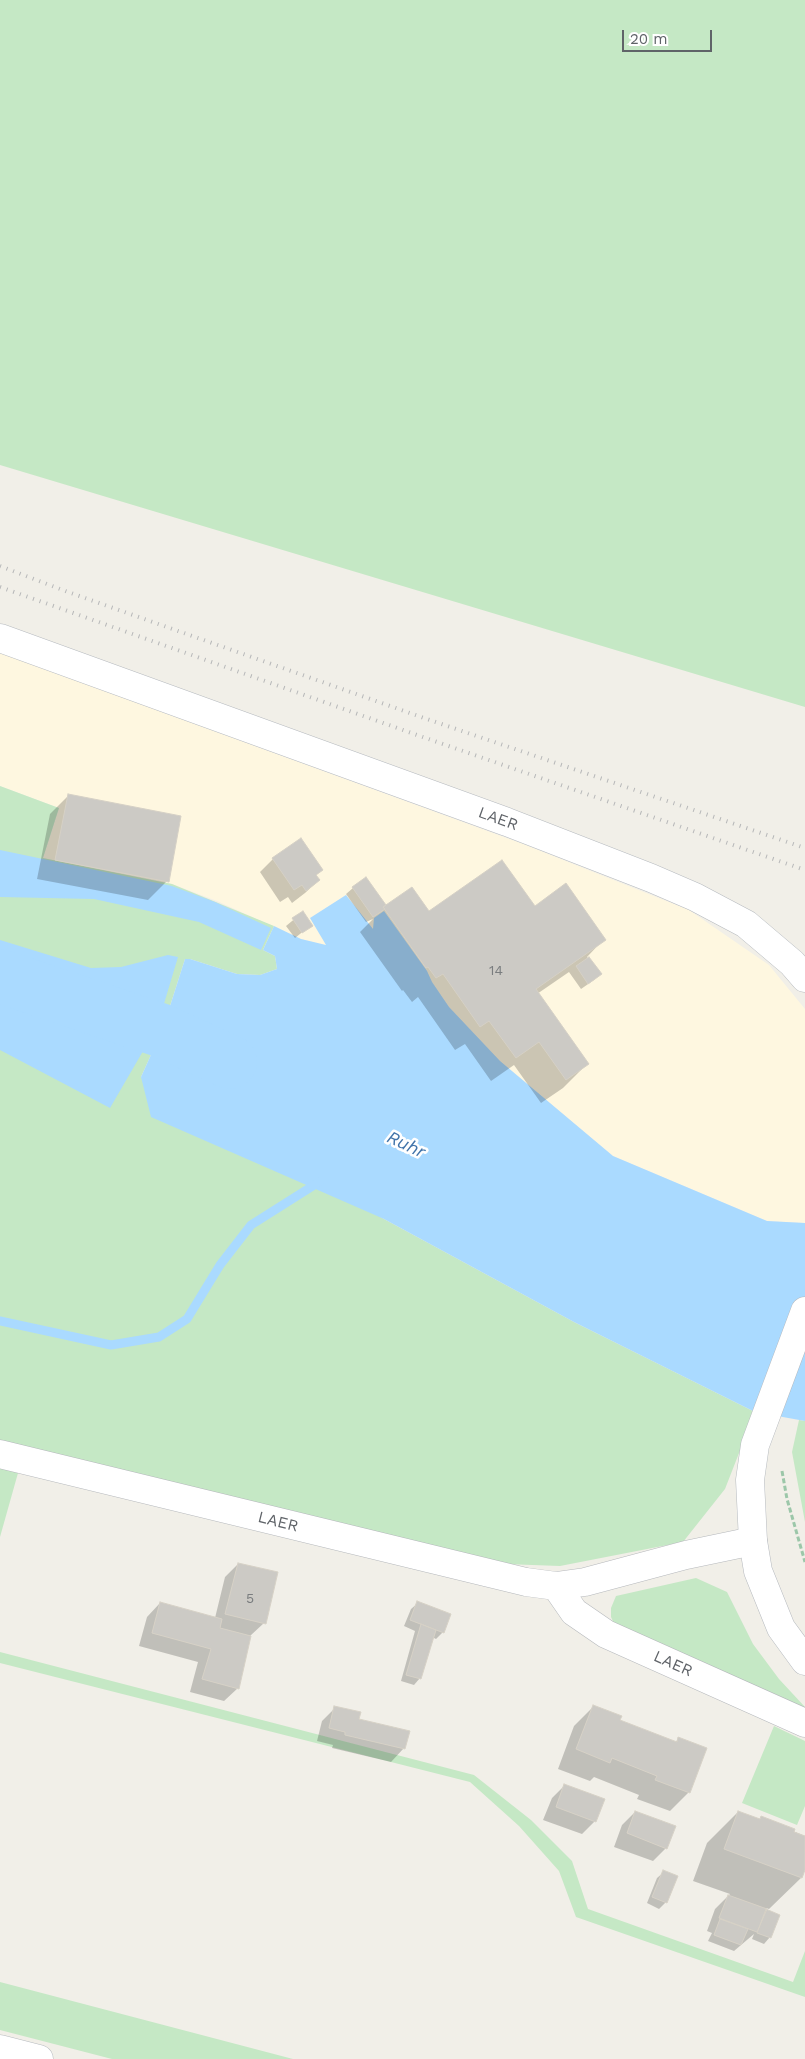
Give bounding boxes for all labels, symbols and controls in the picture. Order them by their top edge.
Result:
scale bar [625,20,715,52]
text: 20 m [630,30,668,48]
street label: LAER [475,803,521,835]
house number: 14 [489,963,503,979]
water label: Ruhr [383,1127,429,1163]
street label: LAER [256,1508,300,1536]
house number: 5 [246,1591,254,1607]
street label: LAER [650,1647,696,1681]

